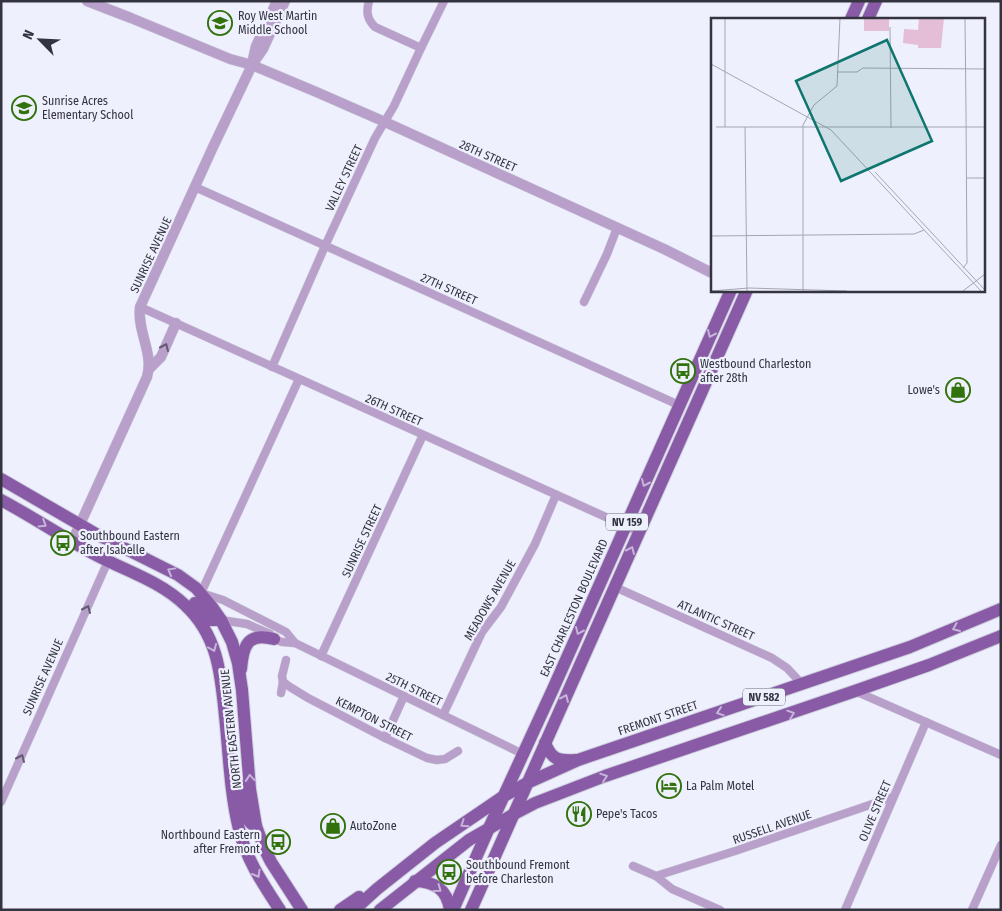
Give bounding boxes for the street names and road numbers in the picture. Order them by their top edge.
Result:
street label: 28TH STREET [457,137,519,175]
street label: VALLEY STREET [322,142,366,214]
street label: SUNRISE AVENUE [127,214,175,295]
street label: 27TH STREET [419,270,480,308]
street label: 26TH STREET [363,391,425,429]
street label: SUNRISE STREET [339,502,385,580]
road number: NV 159 [606,514,648,530]
street label: EAST CHARLESTON BOULEVARD [537,537,611,679]
street label: MEADOWS AVENUE [461,557,519,643]
street label: ATLANTIC STREET [676,597,757,643]
street label: SUNRISE AVENUE [20,636,66,717]
street label: NORTH EASTERN AVENUE [218,668,244,789]
street label: 25TH STREET [384,669,445,709]
road number: NV 582 [743,689,785,706]
street label: KEMPTON STREET [333,694,415,744]
street label: FREMONT STREET [616,698,700,738]
street label: OLIVE STREET [856,778,894,844]
street label: RUSSELL AVENUE [731,807,813,847]

